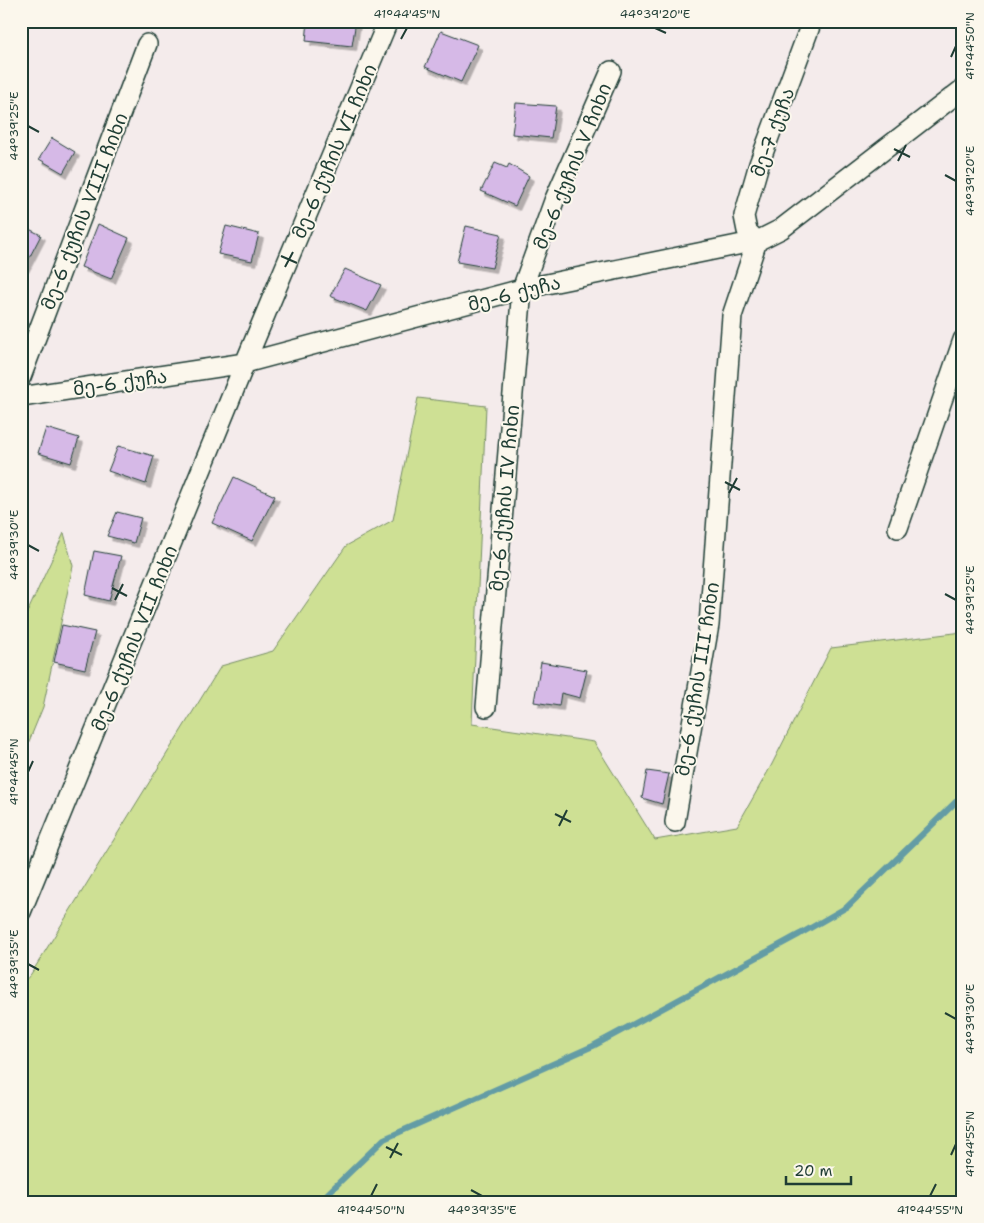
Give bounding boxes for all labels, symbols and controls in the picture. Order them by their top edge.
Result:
text: 41°44'45"N [373,6,441,22]
text: 44°39'20"E [620,6,690,22]
text: 41°44'50"N [962,12,978,80]
street label: მე-6 ქუჩის VI ჩიხი [286,60,383,242]
street label: მე-6 ქუჩის V ჩიხი [528,79,617,253]
street label: მე-7 ქუჩა [745,84,800,180]
text: 44°39'25"E [6,91,22,161]
street label: მე-6 ქუჩის VIII ჩიხი [35,109,134,313]
text: 44°39'20"E [962,146,978,216]
street label: მე-6 ქუჩა [465,270,563,317]
street label: მე-6 ქუჩა [71,364,169,401]
street label: მე-6 ქუჩის IV ჩიხი [484,404,525,592]
text: 44°39'30"E [6,510,22,580]
street label: მე-6 ქუჩის VII ჩიხი [86,542,183,735]
text: 44°39'25"E [962,565,978,635]
street label: მე-6 ქუჩის III ჩიხი [670,580,725,778]
text: 41°44'45"N [6,738,22,806]
text: 44°39'35"E [6,929,22,999]
text: 44°39'30"E [962,984,978,1054]
text: 41°44'55"N [962,1111,978,1177]
scale bar [786,1153,852,1185]
text: 20 m [794,1161,833,1181]
text: 41°44'50"N [337,1202,405,1218]
text: 44°39'35"E [447,1202,517,1218]
text: 41°44'55"N [897,1202,963,1218]

